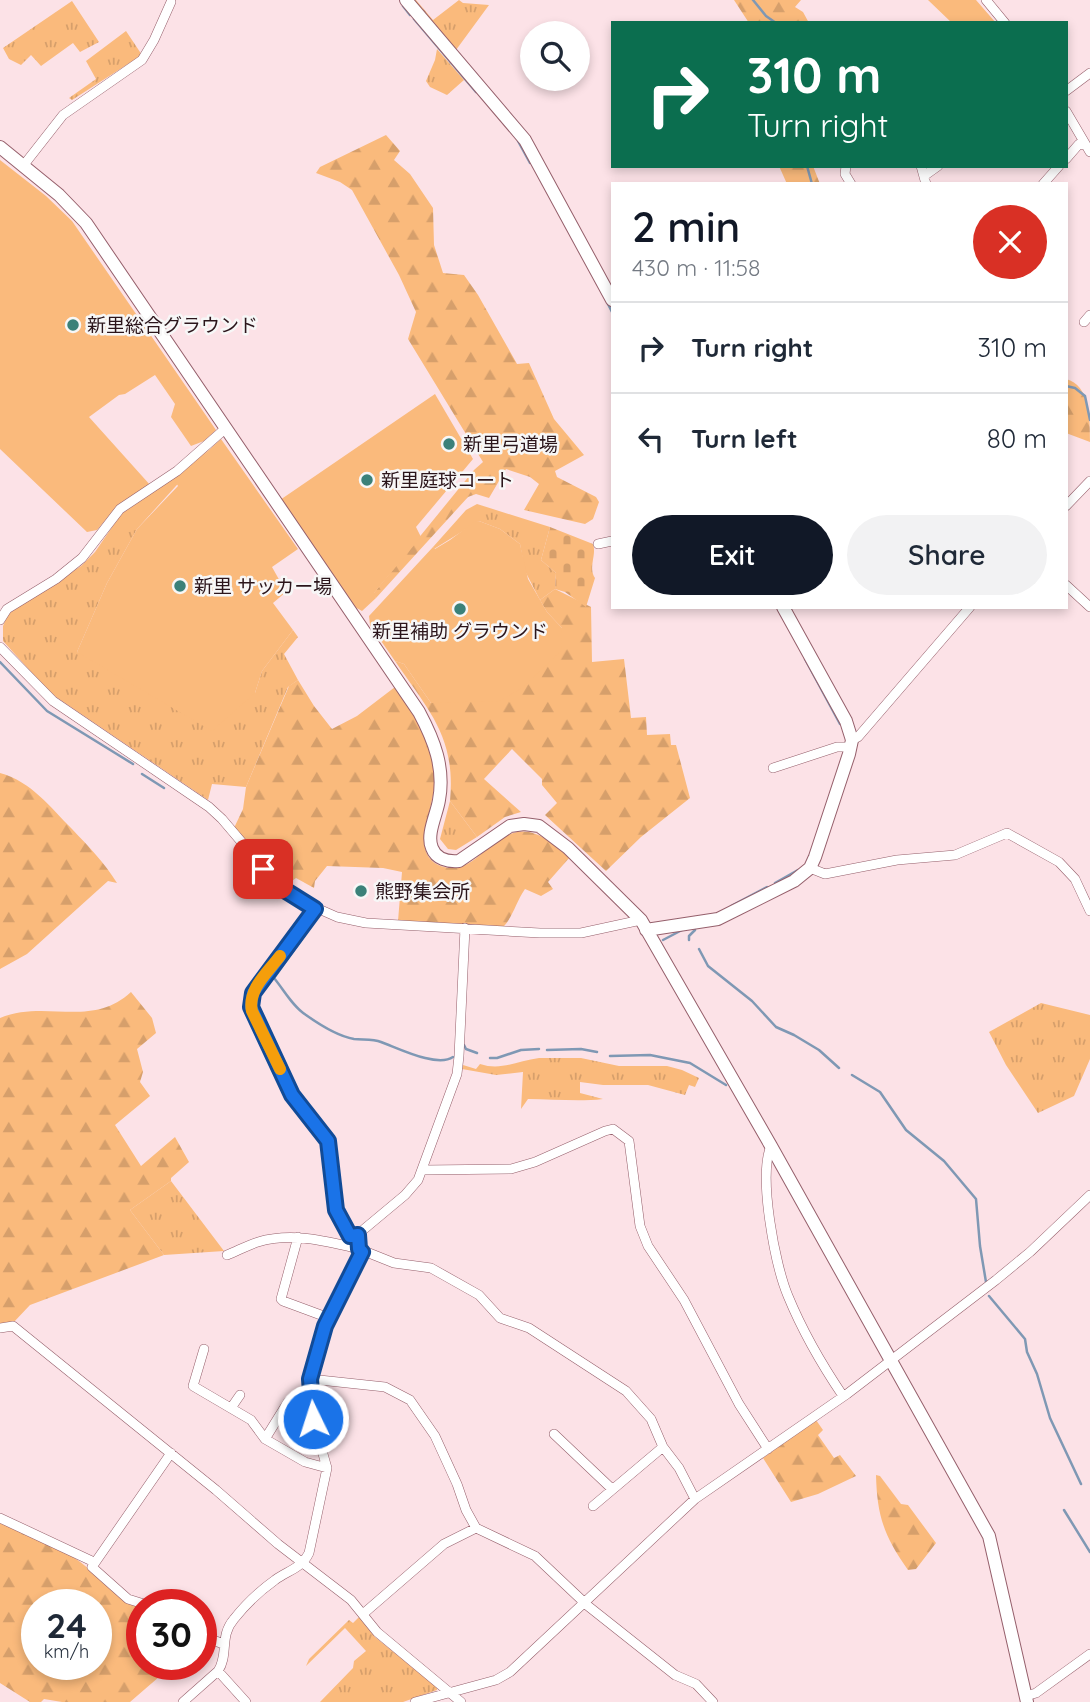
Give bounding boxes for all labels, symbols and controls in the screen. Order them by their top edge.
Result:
map controls [520,21,590,91]
button: search [520,21,590,91]
text: 310 m [747,44,881,105]
icon: right [632,49,723,140]
text: Turn right [747,105,888,145]
text: 2 min [632,200,740,253]
button: close [973,205,1047,279]
text: 430 m · 11:58 [632,253,760,282]
place label: 新里総合グラウンド [87,313,258,337]
marker: 新里総合グラウンド [65,317,81,333]
icon: right [632,329,670,367]
text: Turn right [691,331,813,364]
text: 310 m [977,331,1047,364]
icon: left [632,420,670,458]
text: Turn left [691,422,798,455]
text: 80 m [987,422,1047,455]
place label: 新里弓道場 [463,432,558,456]
marker: 新里弓道場 [441,436,457,452]
place label: 新里庭球コート [381,468,514,492]
marker: 新里庭球コート [359,472,375,488]
button: Exit [632,515,833,595]
button: Share [847,515,1047,595]
place label: 新里 サッカー場 [194,574,332,598]
marker: 新里 サッカー場 [172,578,188,594]
marker: 新里補助 グラウンド [452,601,468,617]
place label: 新里補助 グラウンド [372,619,548,643]
pin [233,839,293,899]
icon: arrive [244,850,282,888]
place label: 熊野集会所 [375,879,470,903]
marker: 熊野集会所 [353,883,369,899]
position arrow [276,1382,350,1456]
speed limit sign: 30 [126,1589,217,1680]
text: 24 [46,1603,87,1647]
text: km/h [44,1640,89,1663]

